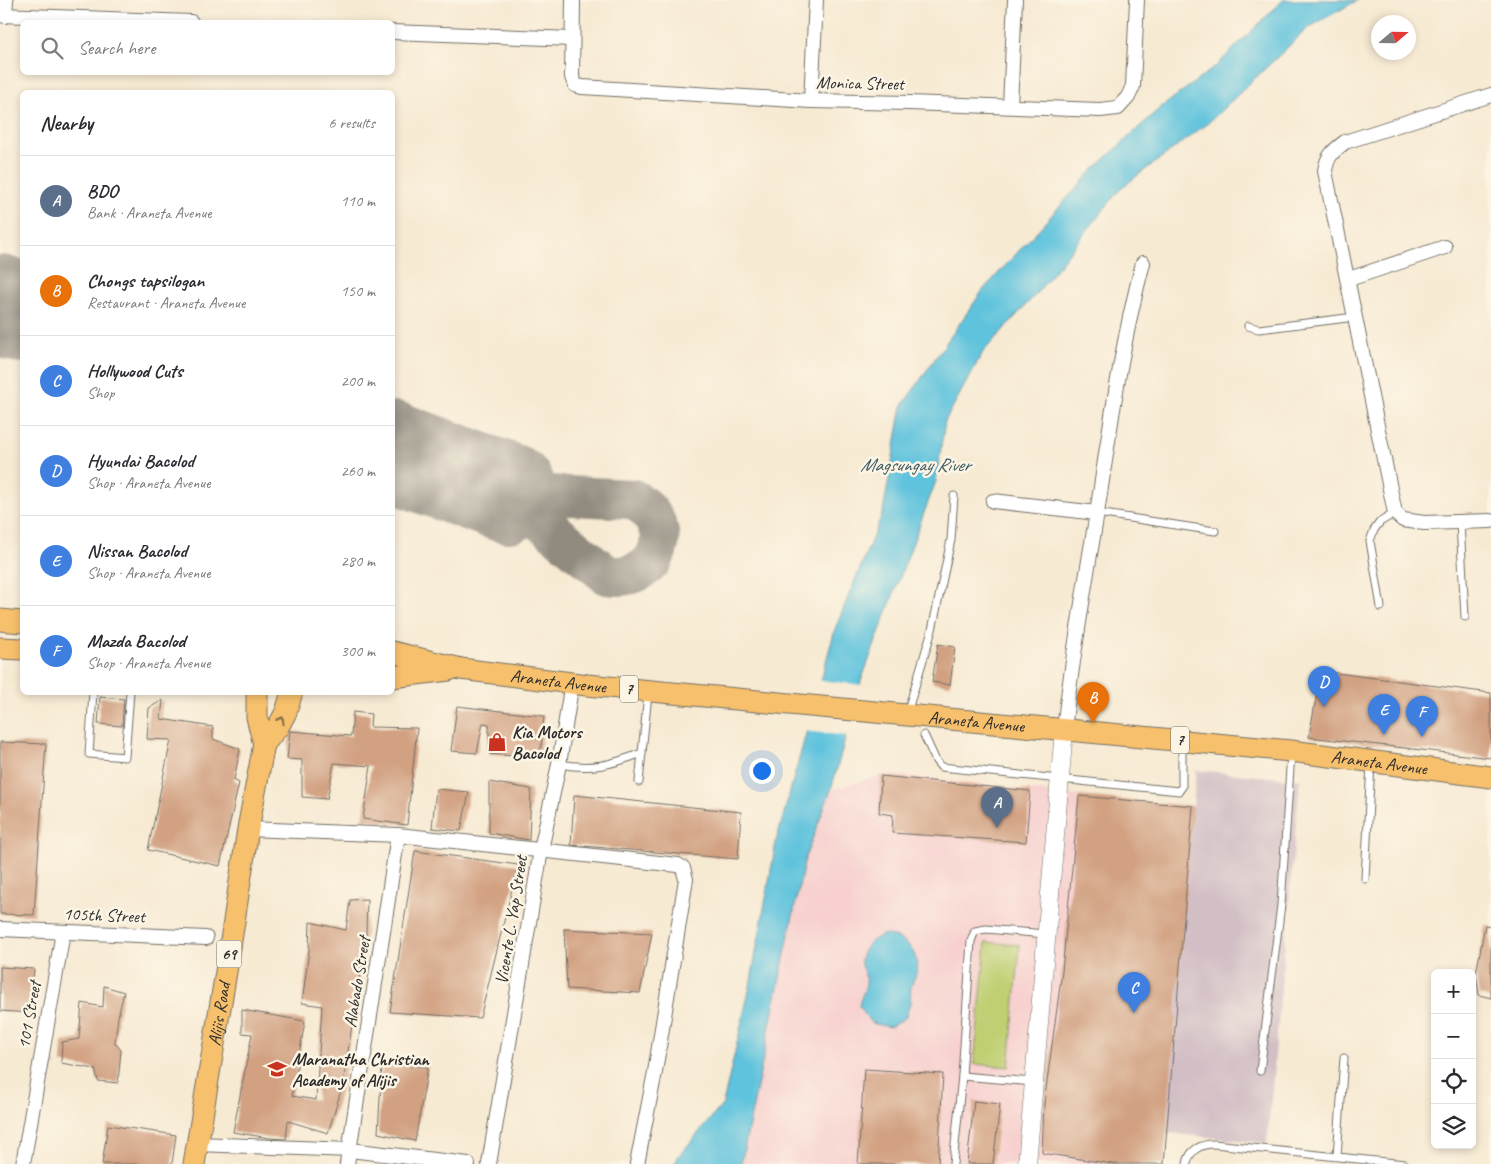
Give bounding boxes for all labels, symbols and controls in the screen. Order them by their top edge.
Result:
north arrow [1371,15,1416,60]
search box [20,20,395,75]
icon: search [38,34,66,62]
text: Search here [78,36,155,60]
street label: Monica Street [816,71,906,95]
text: Nearby [40,110,93,136]
text: 6 results [328,113,375,133]
text: BDO [87,179,118,203]
text: A [52,191,60,211]
text: 110 m [341,191,375,211]
text: Bank · Araneta Avenue [87,203,212,223]
text: Chongs tapsilogan [87,269,204,293]
text: B [52,281,60,301]
text: 150 m [341,281,375,301]
text: Restaurant · Araneta Avenue [87,293,245,313]
text: Hollywood Cuts [87,359,183,383]
text: C [52,371,60,391]
text: 200 m [341,371,375,391]
text: Shop [87,383,114,403]
text: Hyundai Bacolod [87,449,194,473]
water label: Magsungay River [860,453,974,477]
text: D [51,461,61,481]
text: 260 m [341,461,375,481]
text: Shop · Araneta Avenue [87,473,210,493]
text: Nissan Bacolod [87,539,187,563]
text: E [52,551,60,571]
text: 280 m [341,551,375,571]
text: Shop · Araneta Avenue [87,563,210,583]
text: Mazda Bacolod [87,629,185,653]
text: F [52,641,60,661]
text: 300 m [341,641,375,661]
text: Shop · Araneta Avenue [87,653,210,673]
street label: Araneta Avenue [509,664,608,698]
pin: D [1308,666,1340,707]
road number: 7 [620,676,638,702]
pin: B [1077,682,1109,723]
pin: E [1368,694,1400,735]
pin: F [1406,696,1438,737]
street label: Araneta Avenue [927,706,1026,737]
one-way arrow [275,716,285,725]
place label: Kia Motors Bacolod [512,721,583,764]
road number: 7 [1171,726,1189,754]
shop icon: Kia Motors Bacolod [486,731,508,753]
street label: Araneta Avenue [1330,745,1429,780]
your location [749,758,775,784]
pin: A [981,787,1013,828]
street label: Vicente L. Yap Street [490,852,532,986]
street label: 105th Street [63,903,147,927]
street label: Alabado Street [339,932,376,1029]
road number: 69 [216,941,242,968]
map controls [1431,969,1476,1149]
button: + [1431,969,1476,1014]
pin: C [1118,972,1150,1013]
street label: 101 Street [12,977,46,1050]
street label: Alijis Road [203,978,236,1047]
button: − [1431,1014,1476,1059]
place label: Maranatha Christian Academy of Alijis [292,1048,430,1091]
school or university icon: Maranatha Christian Academy of Alijis [266,1058,288,1080]
button: locate [1431,1059,1476,1104]
button: layers [1431,1104,1476,1149]

